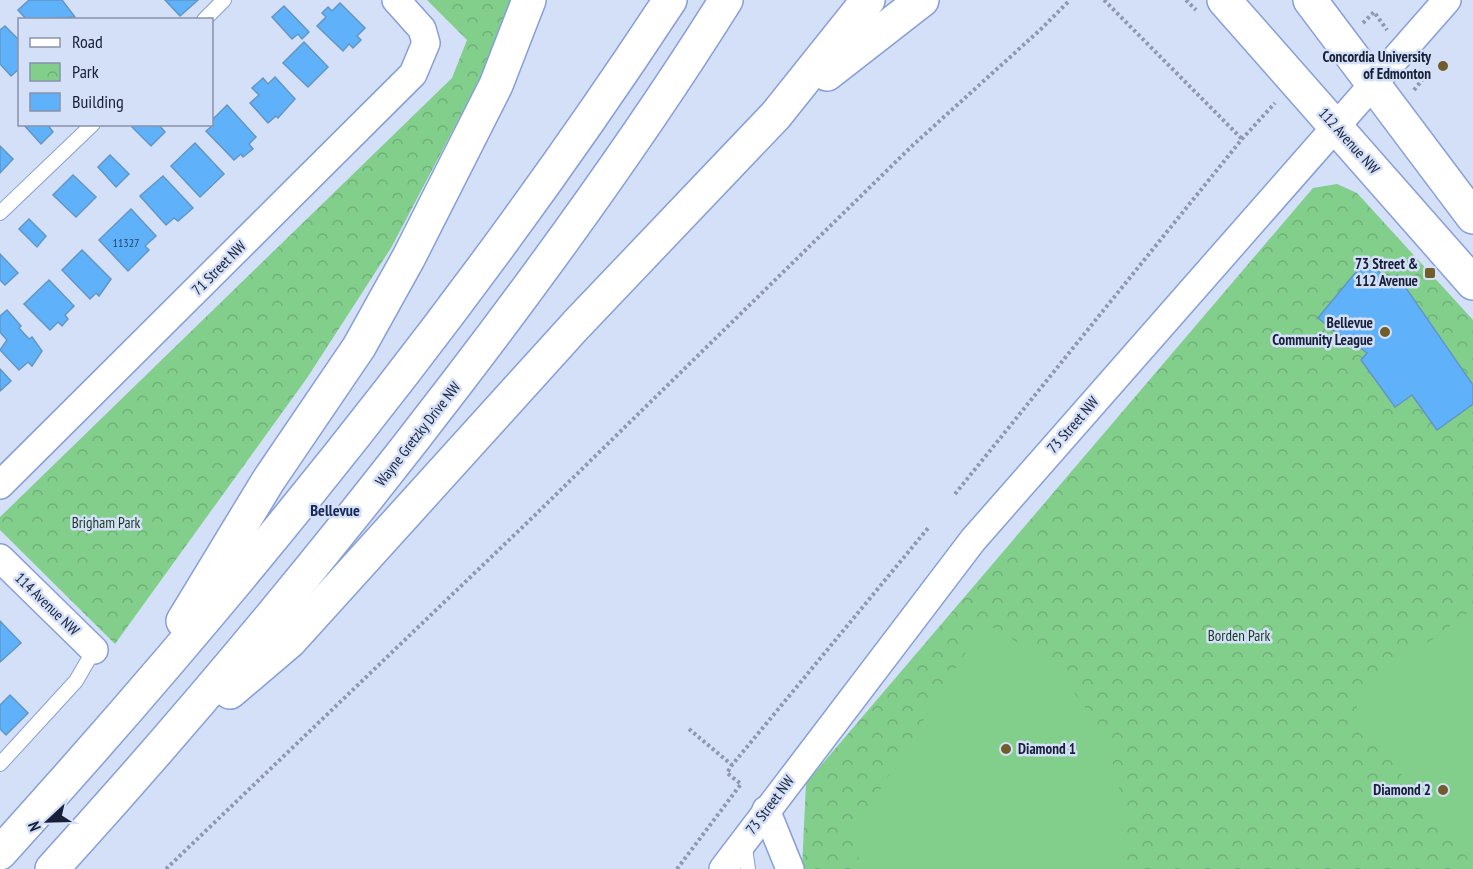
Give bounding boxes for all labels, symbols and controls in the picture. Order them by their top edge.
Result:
legend [18,18,213,126]
text: Road [72,30,103,53]
place label: Concordia University of Edmonton [1323,47,1432,83]
marker: Concordia University of Edmonton [1436,59,1450,73]
text: Park [72,60,99,83]
text: Building [72,90,124,113]
street label: 112 Avenue NW [1315,104,1384,178]
house number: 11327 [112,235,140,250]
street label: 71 Street NW [188,237,250,299]
place label: 73 Street & 112 Avenue [1355,254,1418,290]
marker: 73 Street & 112 Avenue [1423,266,1437,280]
place label: Bellevue Community League [1272,313,1373,349]
marker: Bellevue Community League [1378,325,1392,339]
street label: Wayne Gretzky Drive NW [371,378,464,490]
street label: 73 Street NW [1043,392,1102,457]
district label: Bellevue [310,500,360,520]
park label: Brigham Park [72,513,141,532]
street label: 114 Avenue NW [11,568,84,639]
park label: Borden Park [1208,626,1270,645]
place label: Diamond 1 [1018,739,1076,758]
marker: Diamond 1 [999,742,1013,756]
street label: 73 Street NW [741,771,798,838]
place label: Diamond 2 [1373,780,1431,799]
marker: Diamond 2 [1436,783,1450,797]
north arrow [18,791,78,851]
text: N [23,819,45,834]

